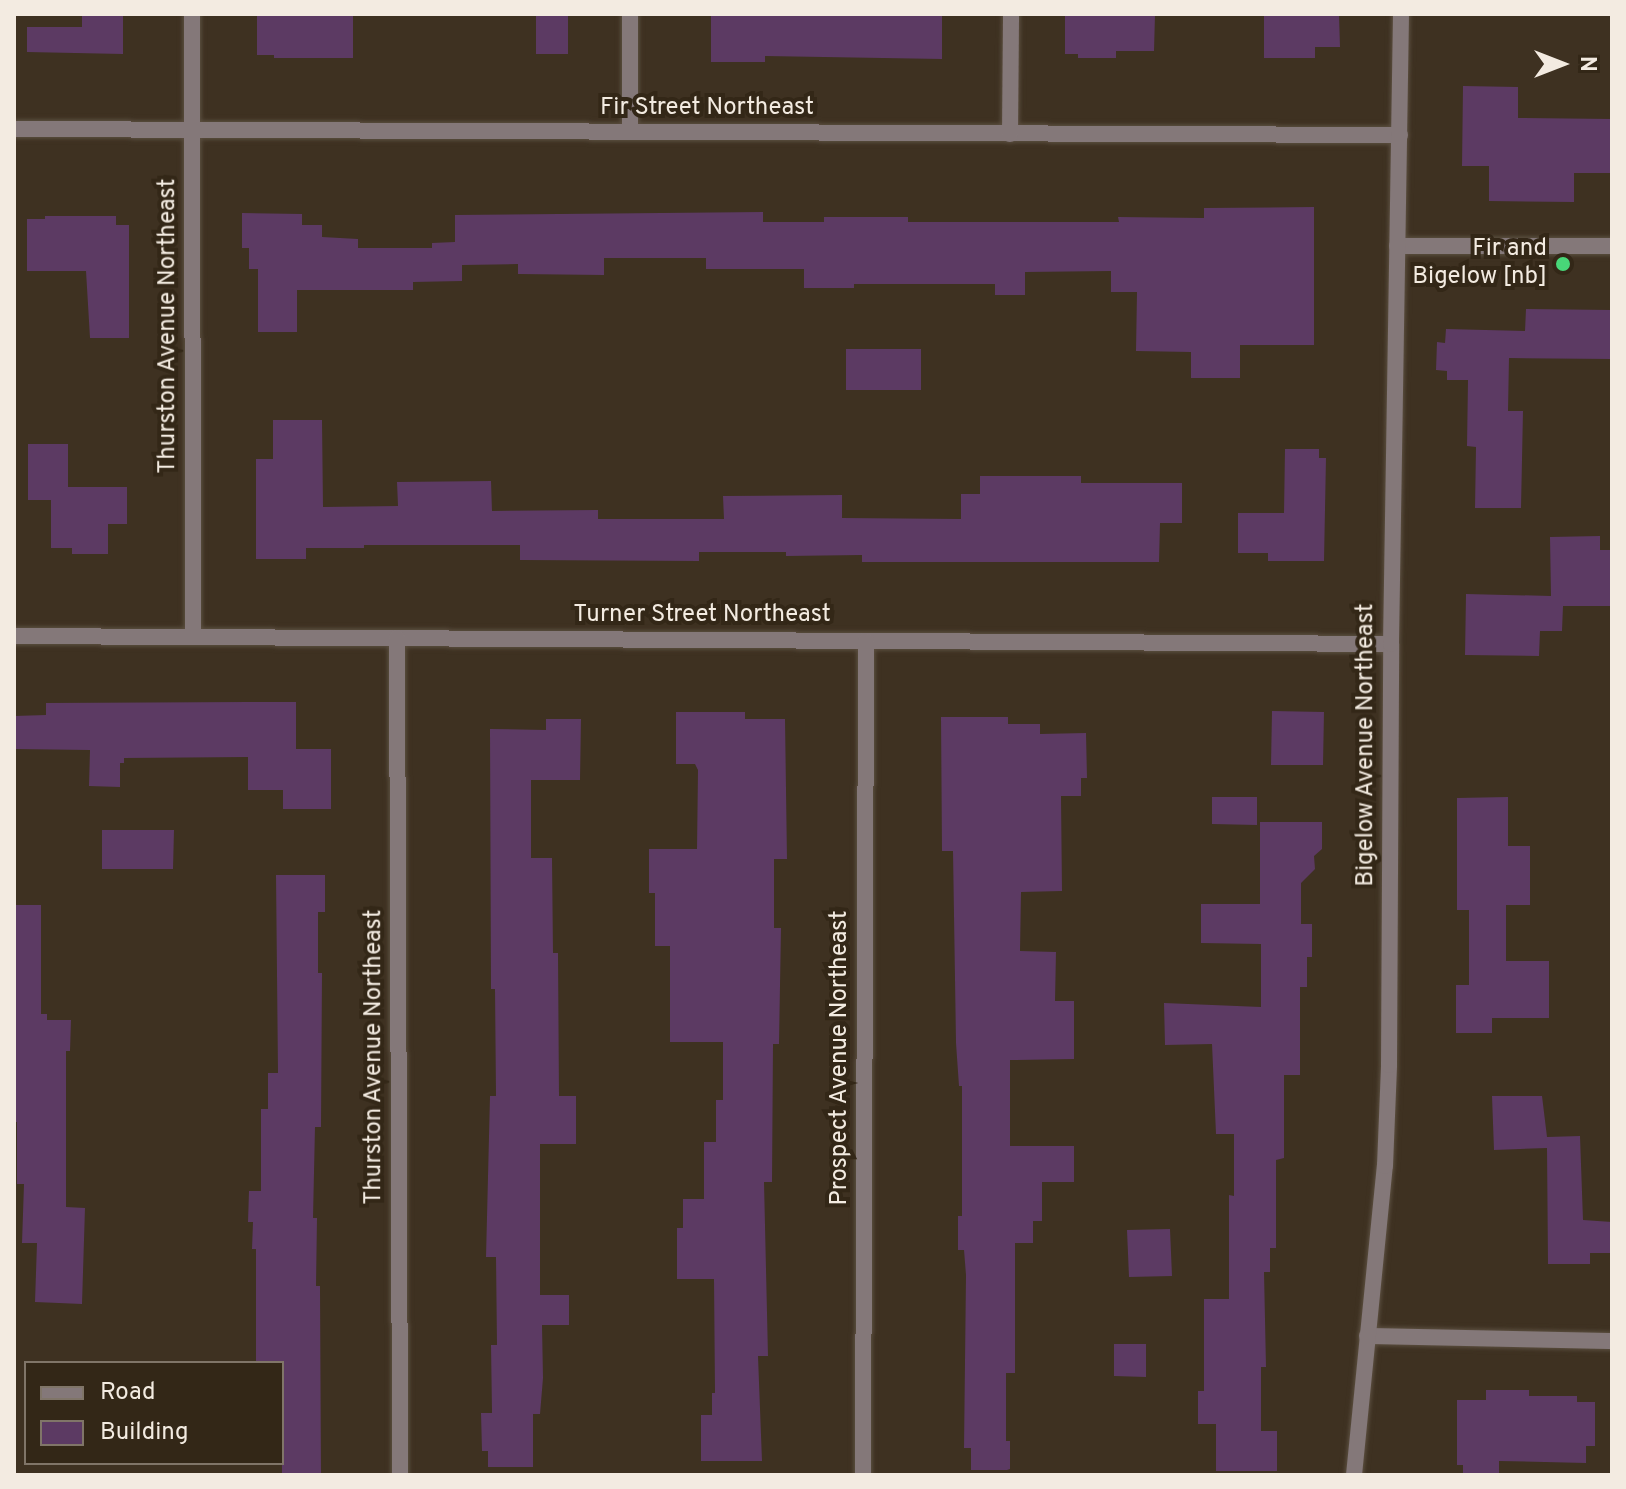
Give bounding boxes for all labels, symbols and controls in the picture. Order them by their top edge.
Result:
north arrow [1522,24,1602,104]
text: N [1573,56,1600,72]
street label: Fir Street Northeast [600,95,814,123]
street label: Thurston Avenue Northeast [155,178,183,474]
place label: Fir and Bigelow [nb] [1412,236,1547,292]
marker: Fir and Bigelow [nb] [1554,255,1572,273]
street label: Turner Street Northeast [573,602,831,630]
street label: Bigelow Avenue Northeast [1353,603,1381,887]
street label: Thurston Avenue Northeast [361,909,389,1205]
street label: Prospect Avenue Northeast [827,910,855,1206]
legend [24,1361,284,1465]
text: Road [100,1378,156,1408]
text: Building [100,1418,189,1448]

